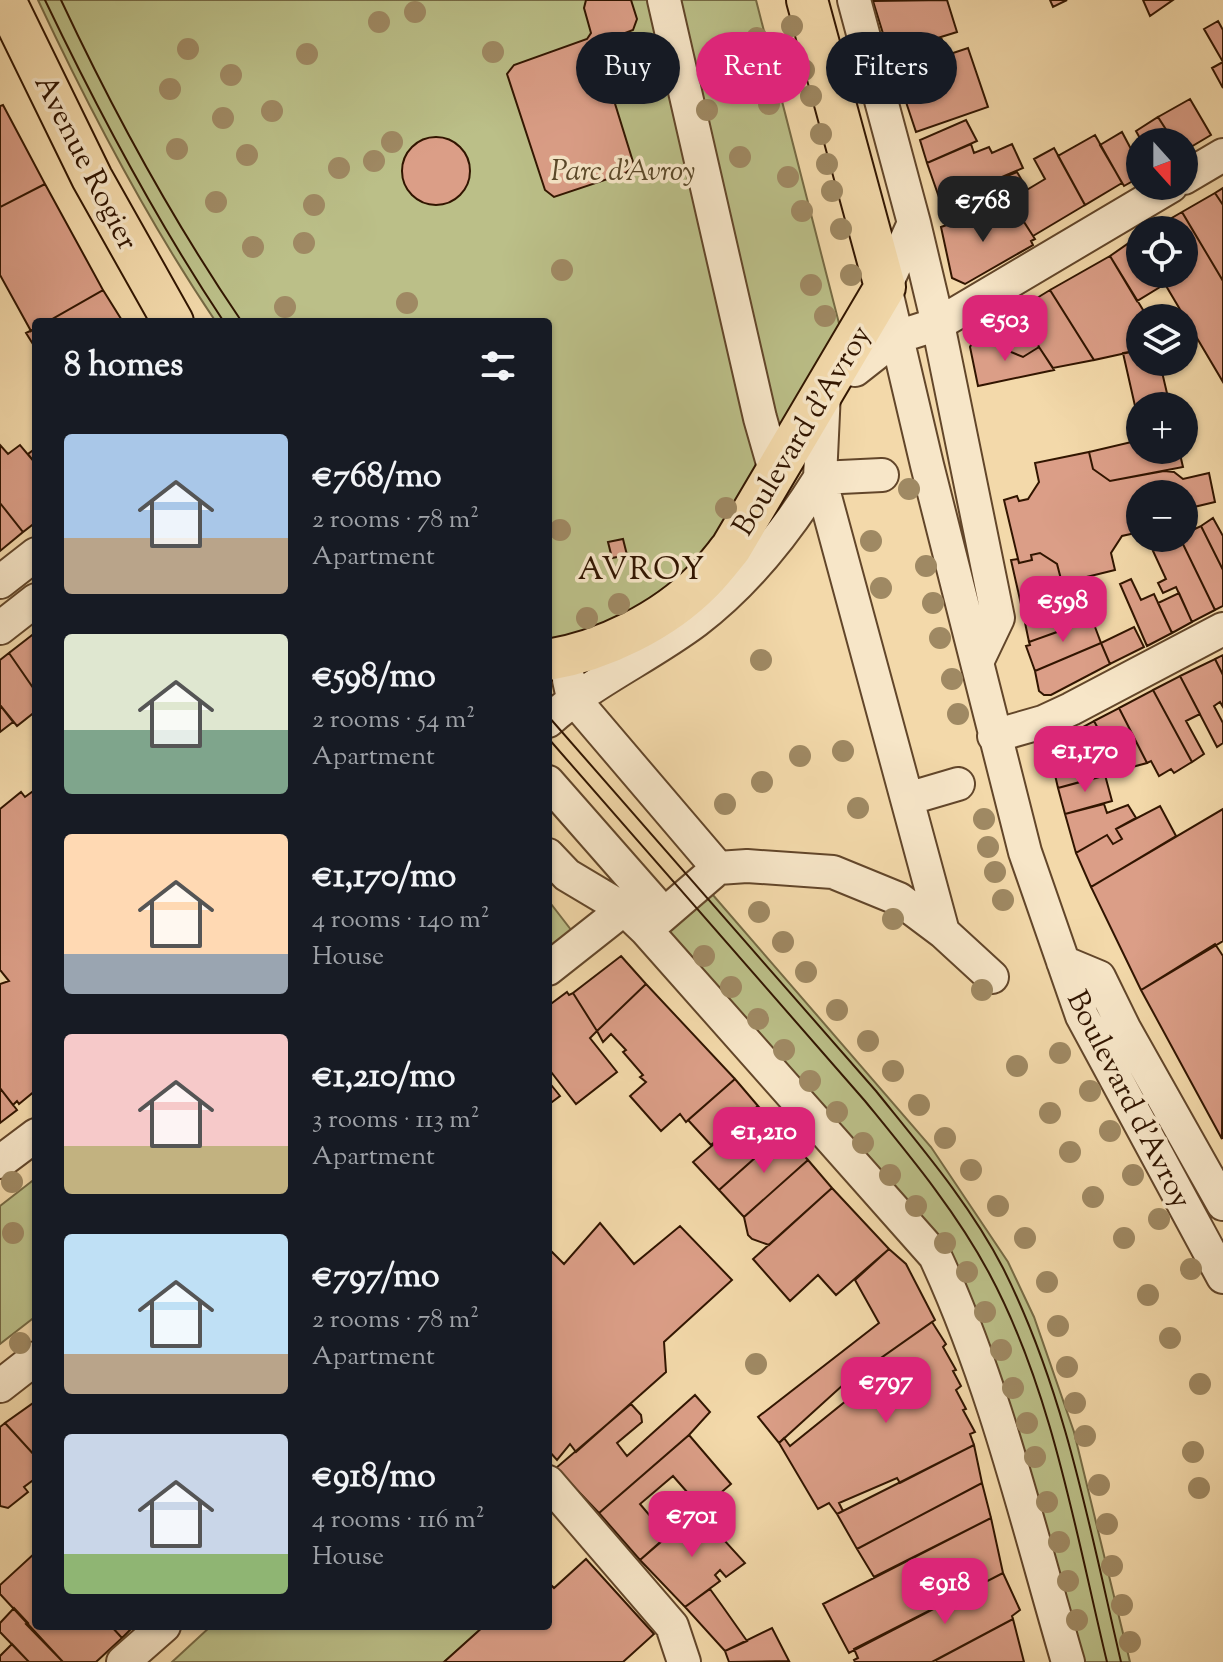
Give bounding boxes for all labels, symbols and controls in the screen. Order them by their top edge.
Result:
chip: Buy [576,32,680,104]
chip: Rent [696,32,810,104]
chip: Filters [826,32,957,104]
street label: Avenue Rogier [22,68,148,258]
north arrow [1126,128,1198,200]
map controls [1126,128,1198,552]
park label: Parc d'Avroy [551,151,695,194]
pin: €768 [936,176,1030,244]
text: €768 [956,183,1010,220]
button: locate [1126,216,1198,288]
pin: €503 [958,295,1052,363]
text: €503 [980,302,1030,339]
button: layers [1126,304,1198,376]
street label: Boulevard d'Avroy [723,318,883,545]
text: 8 homes [64,342,183,391]
icon: filters [476,344,520,388]
button: + [1126,392,1198,464]
text: €768/mo [312,453,442,502]
icon: home [128,466,224,562]
button: − [1126,480,1198,552]
text: 2 rooms · 78 m² [312,502,479,539]
text: Apartment [312,539,435,576]
district label: AVROY [578,548,706,594]
pin: €598 [1016,576,1110,644]
text: €598 [1038,583,1088,620]
text: €598/mo [312,653,436,702]
icon: home [128,666,224,762]
text: 2 rooms · 54 m² [312,702,475,739]
pin: €1,170 [1020,726,1150,794]
text: €1,170 [1052,733,1118,770]
text: Apartment [312,739,435,776]
text: €1,170/mo [312,853,456,902]
icon: home [128,866,224,962]
text: 4 rooms · 140 m² [312,902,489,939]
text: House [312,939,384,976]
street label: Boulevard d'Avroy [1054,984,1201,1217]
text: €1,210/mo [312,1053,456,1102]
icon: home [128,1066,224,1162]
text: 3 rooms · 113 m² [312,1102,480,1139]
pin: €1,210 [699,1107,829,1175]
text: €1,210 [731,1114,797,1151]
text: Apartment [312,1139,435,1176]
text: €797/mo [312,1253,440,1302]
icon: home [128,1266,224,1362]
text: 2 rooms · 78 m² [312,1302,479,1339]
text: Apartment [312,1339,435,1376]
pin: €797 [839,1357,933,1425]
text: €797 [859,1364,913,1401]
text: €918/mo [312,1453,436,1502]
icon: home [128,1466,224,1562]
pin: €701 [645,1491,739,1559]
text: €701 [667,1498,717,1535]
text: 4 rooms · 116 m² [312,1502,485,1539]
text: House [312,1539,384,1576]
pin: €918 [898,1558,992,1626]
text: €918 [920,1565,970,1602]

